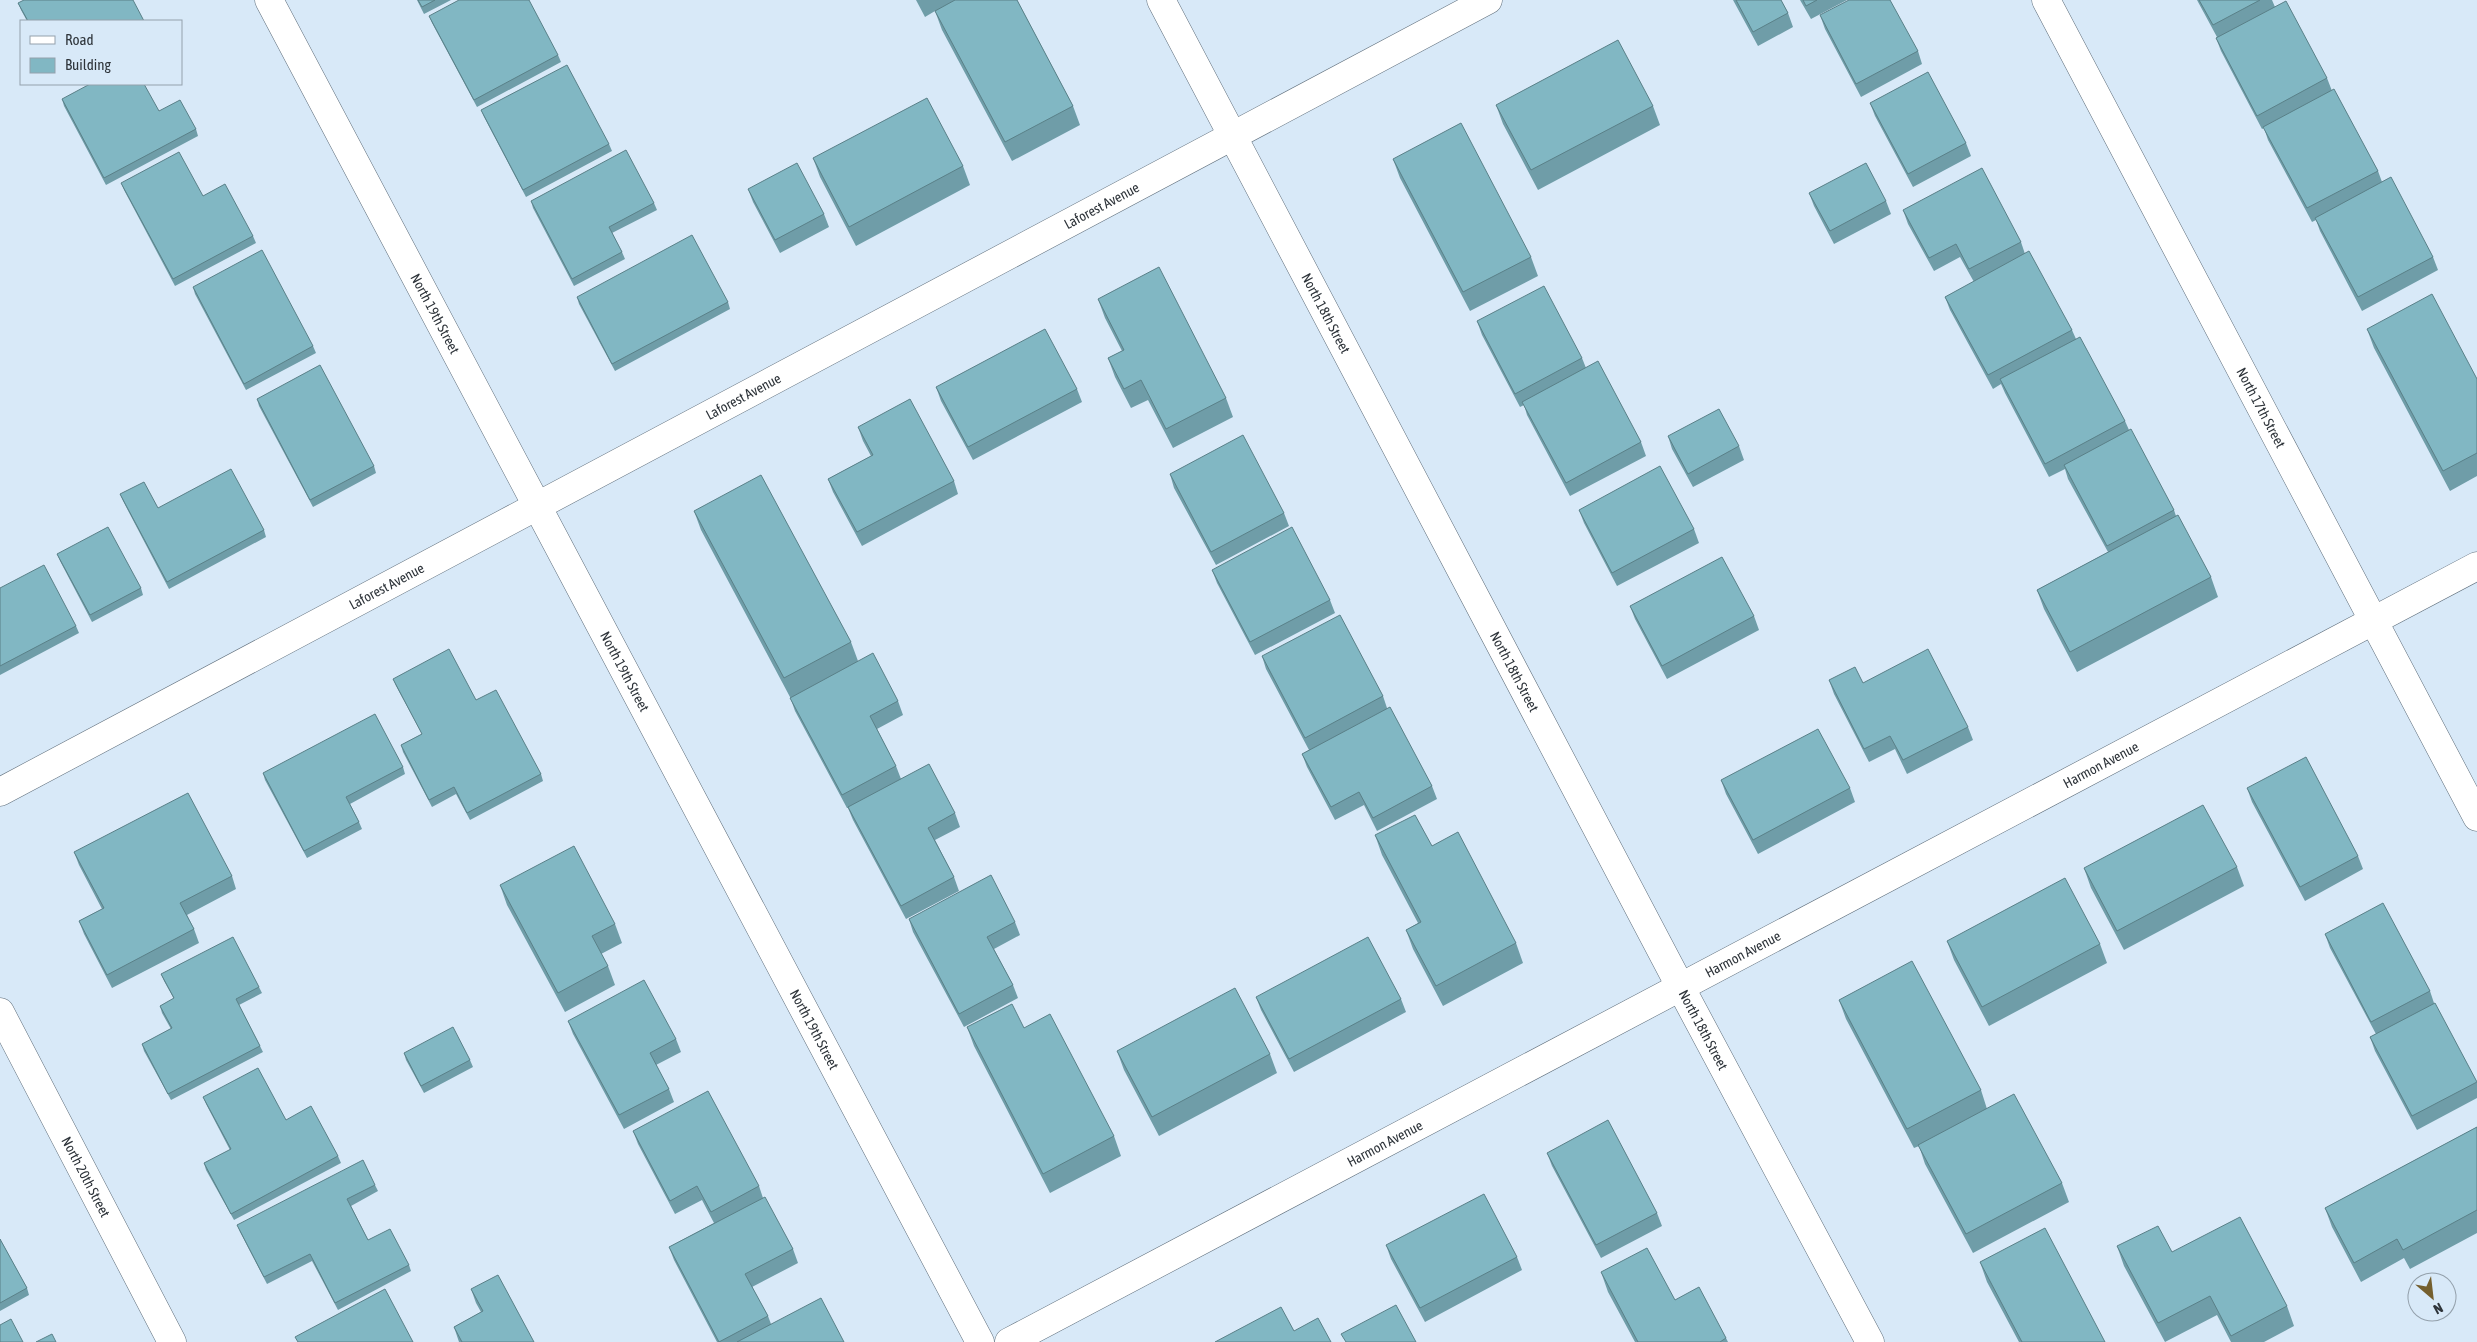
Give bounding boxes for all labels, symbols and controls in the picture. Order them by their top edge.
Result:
legend [20,20,182,85]
text: Road [65,31,94,48]
text: Building [65,56,111,73]
street label: Laforest Avenue [1061,179,1142,232]
street label: North 18th Street [1298,270,1354,356]
street label: North 19th Street [407,271,463,356]
street label: North 17th Street [2233,365,2289,451]
street label: Laforest Avenue [703,370,784,423]
street label: Laforest Avenue [346,560,427,613]
street label: North 19th Street [597,629,653,714]
street label: North 18th Street [1487,629,1542,714]
street label: Harmon Avenue [2060,738,2141,791]
street label: Harmon Avenue [1702,928,1783,981]
street label: North 19th Street [787,987,842,1072]
street label: North 18th Street [1676,987,1731,1073]
street label: Harmon Avenue [1344,1117,1425,1170]
street label: North 20th Street [58,1134,113,1220]
north arrow [2407,1272,2457,1322]
text: N [2431,1299,2446,1317]

